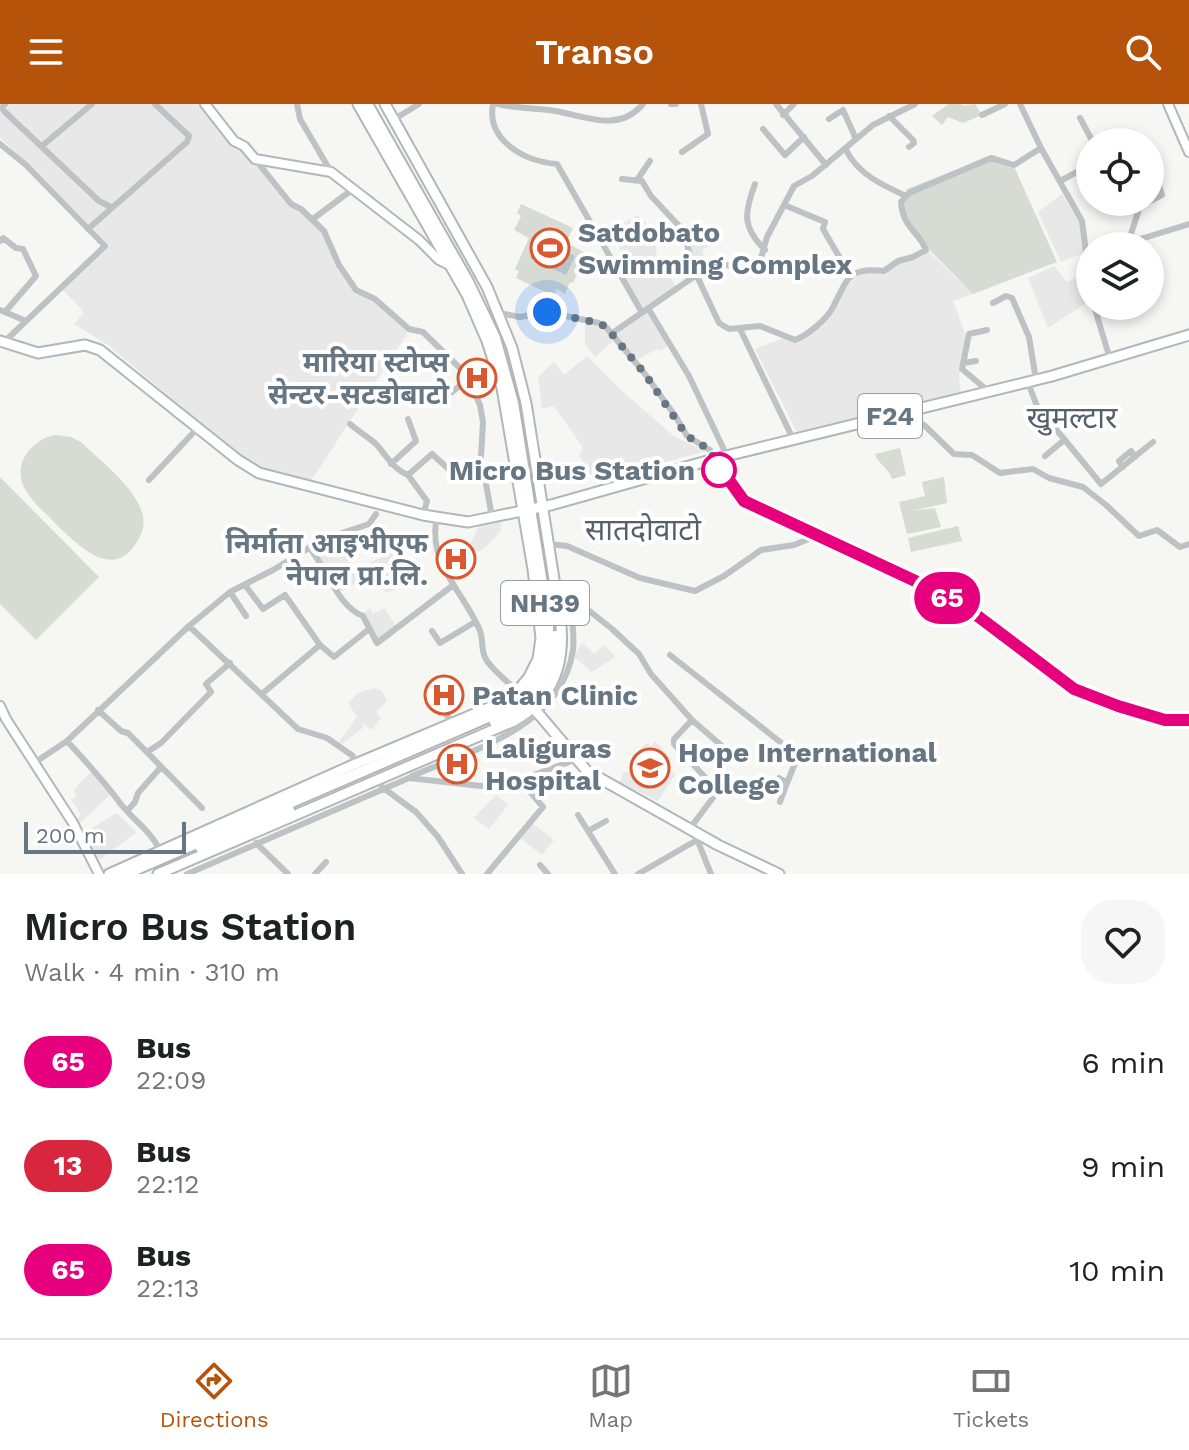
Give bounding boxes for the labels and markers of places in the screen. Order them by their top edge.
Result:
place label: Satdobato Swimming Complex [578,216,853,281]
sports icon: Satdobato Swimming Complex [529,227,571,269]
place label: मारिया स्टोप्स सेन्टर-सटडोबाटो [268,346,450,411]
hospital icon: मारिया स्टोप्स सेन्टर-सटडोबाटो [456,357,498,399]
marker: Micro Bus Station [702,453,736,487]
place label: Micro Bus Station [449,454,695,487]
place label: निर्माता आइभीएफ नेपाल प्रा.लि. [225,527,429,592]
hospital icon: निर्माता आइभीएफ नेपाल प्रा.लि. [435,538,477,580]
hospital icon: Patan Clinic [423,674,465,716]
place label: Patan Clinic [472,679,638,712]
place label: Laliguras Hospital [485,732,611,797]
place label: Hope International College [678,736,938,801]
hospital icon: Laliguras Hospital [436,743,478,785]
school or university icon: Hope International College [629,747,671,789]

